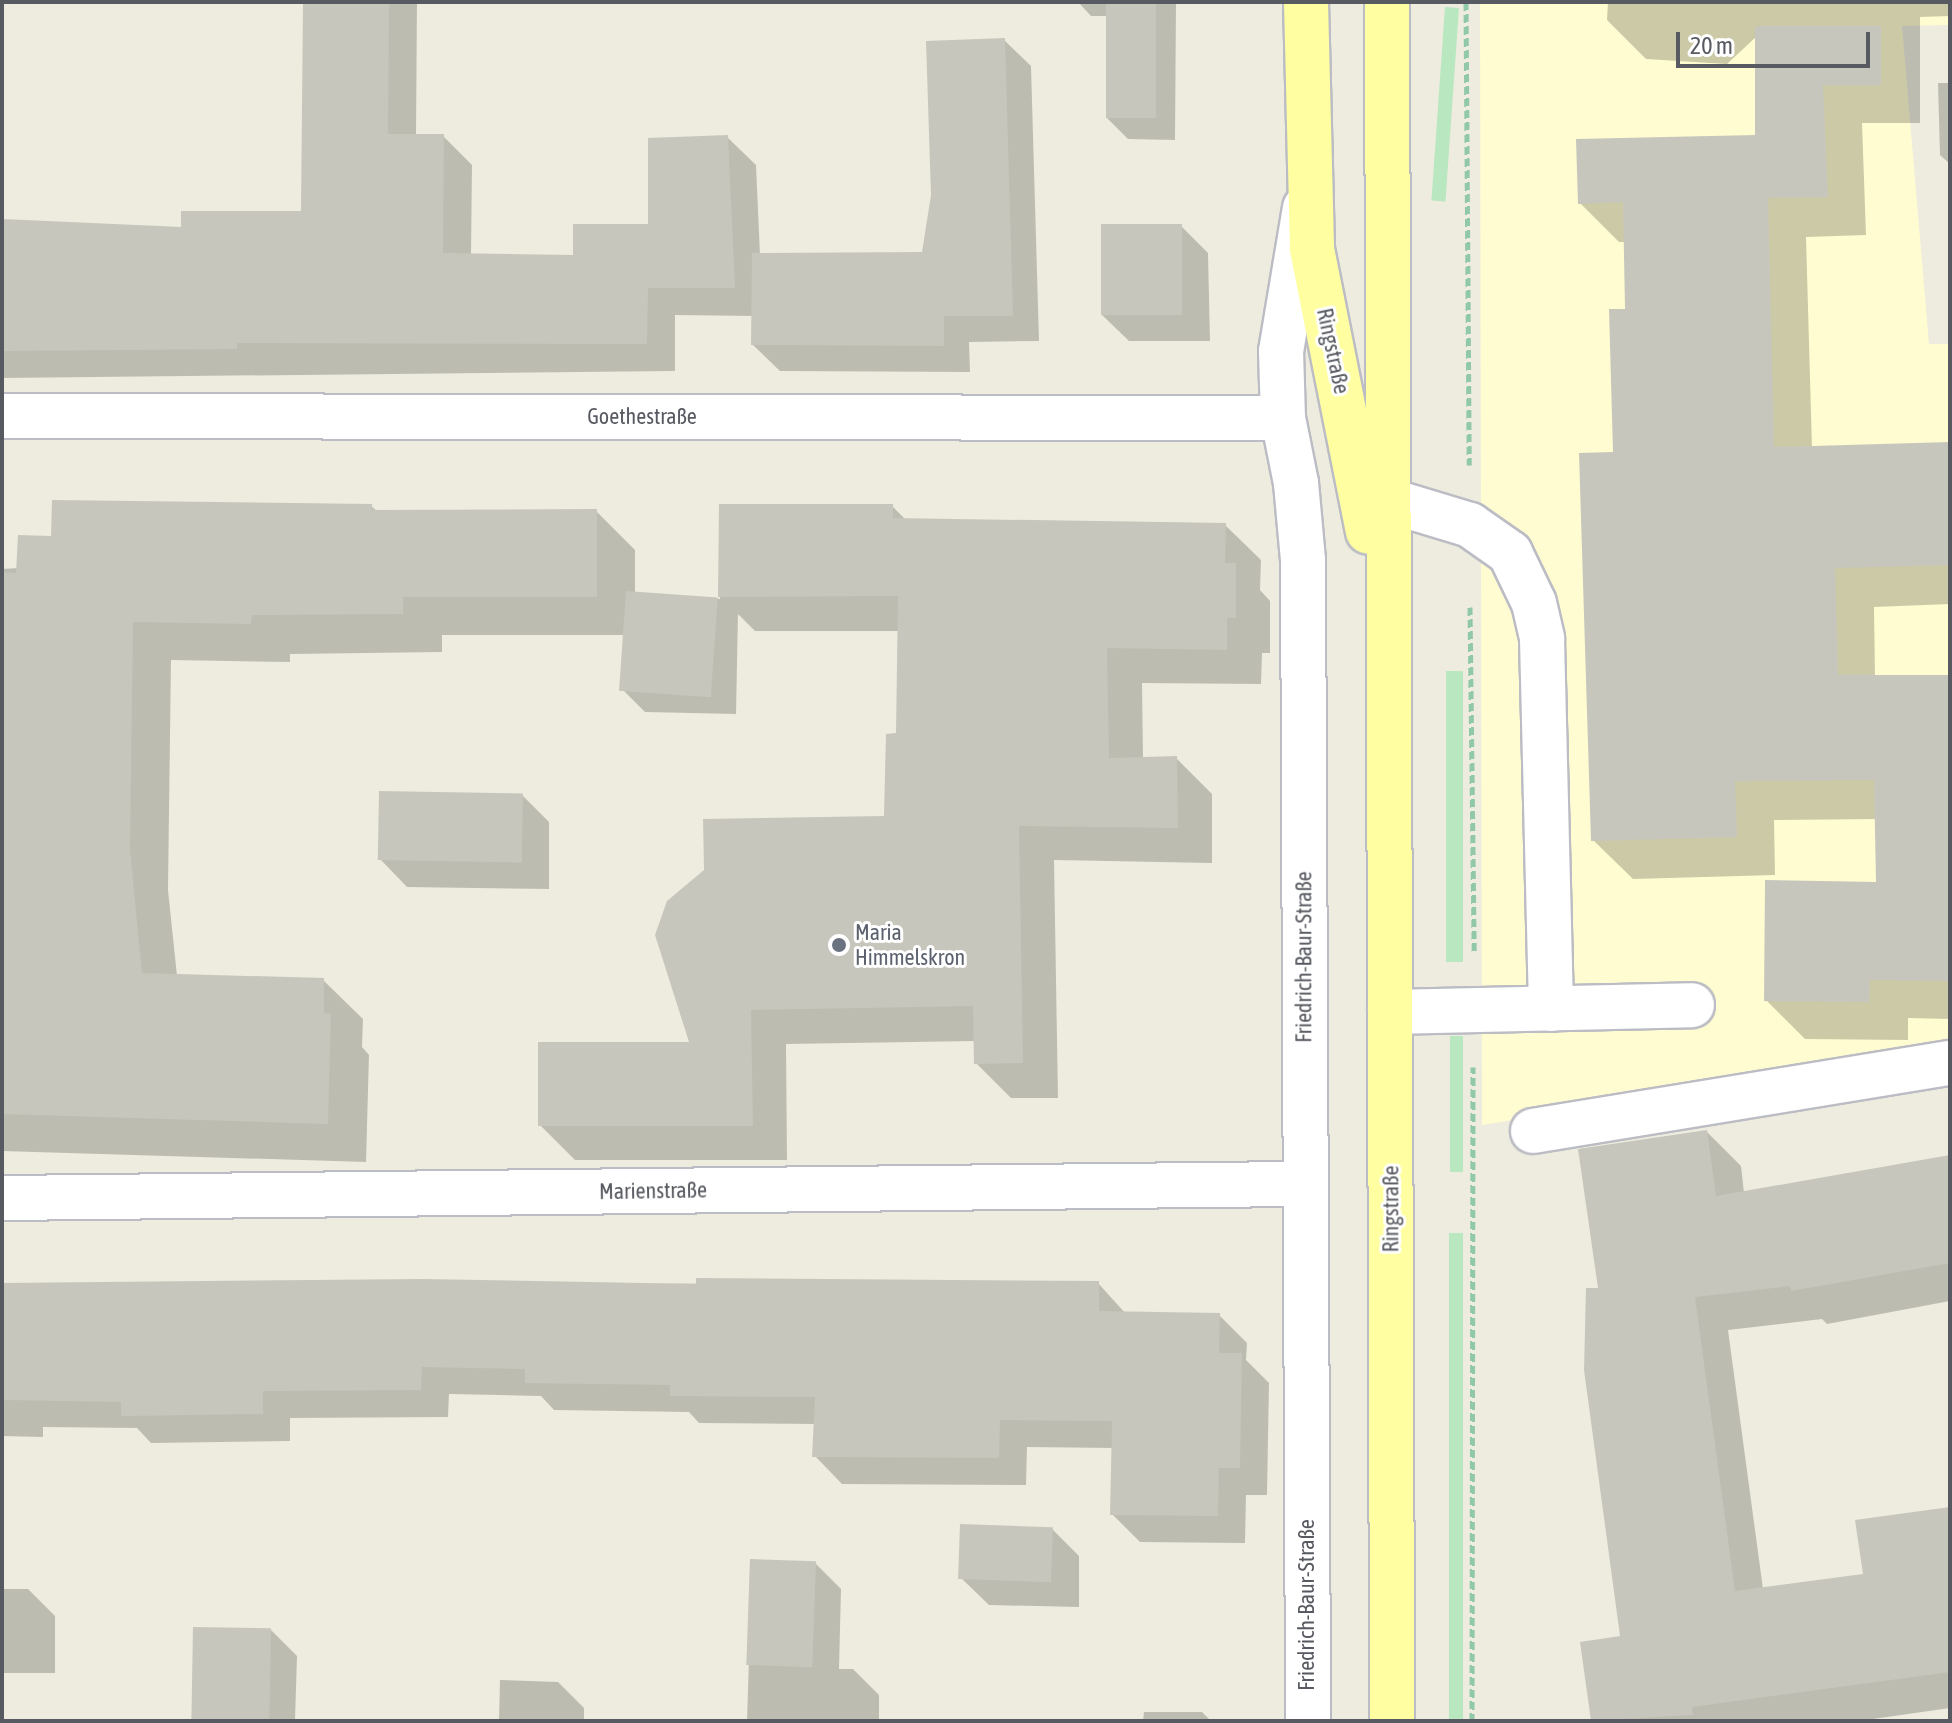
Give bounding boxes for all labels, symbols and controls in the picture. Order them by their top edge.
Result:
scale bar [1680,16,1874,66]
text: 20 m [1690,32,1733,59]
street label: Ringstraße [1311,306,1355,396]
street label: Goethestraße [587,404,697,430]
street label: Friedrich-Baur-Straße [1291,871,1317,1043]
place label: Maria Himmelskron [855,919,965,970]
marker: Maria Himmelskron [830,936,848,954]
street label: Ringstraße [1378,1166,1404,1252]
street label: Marienstraße [599,1177,707,1205]
street label: Friedrich-Baur-Straße [1294,1519,1320,1691]

